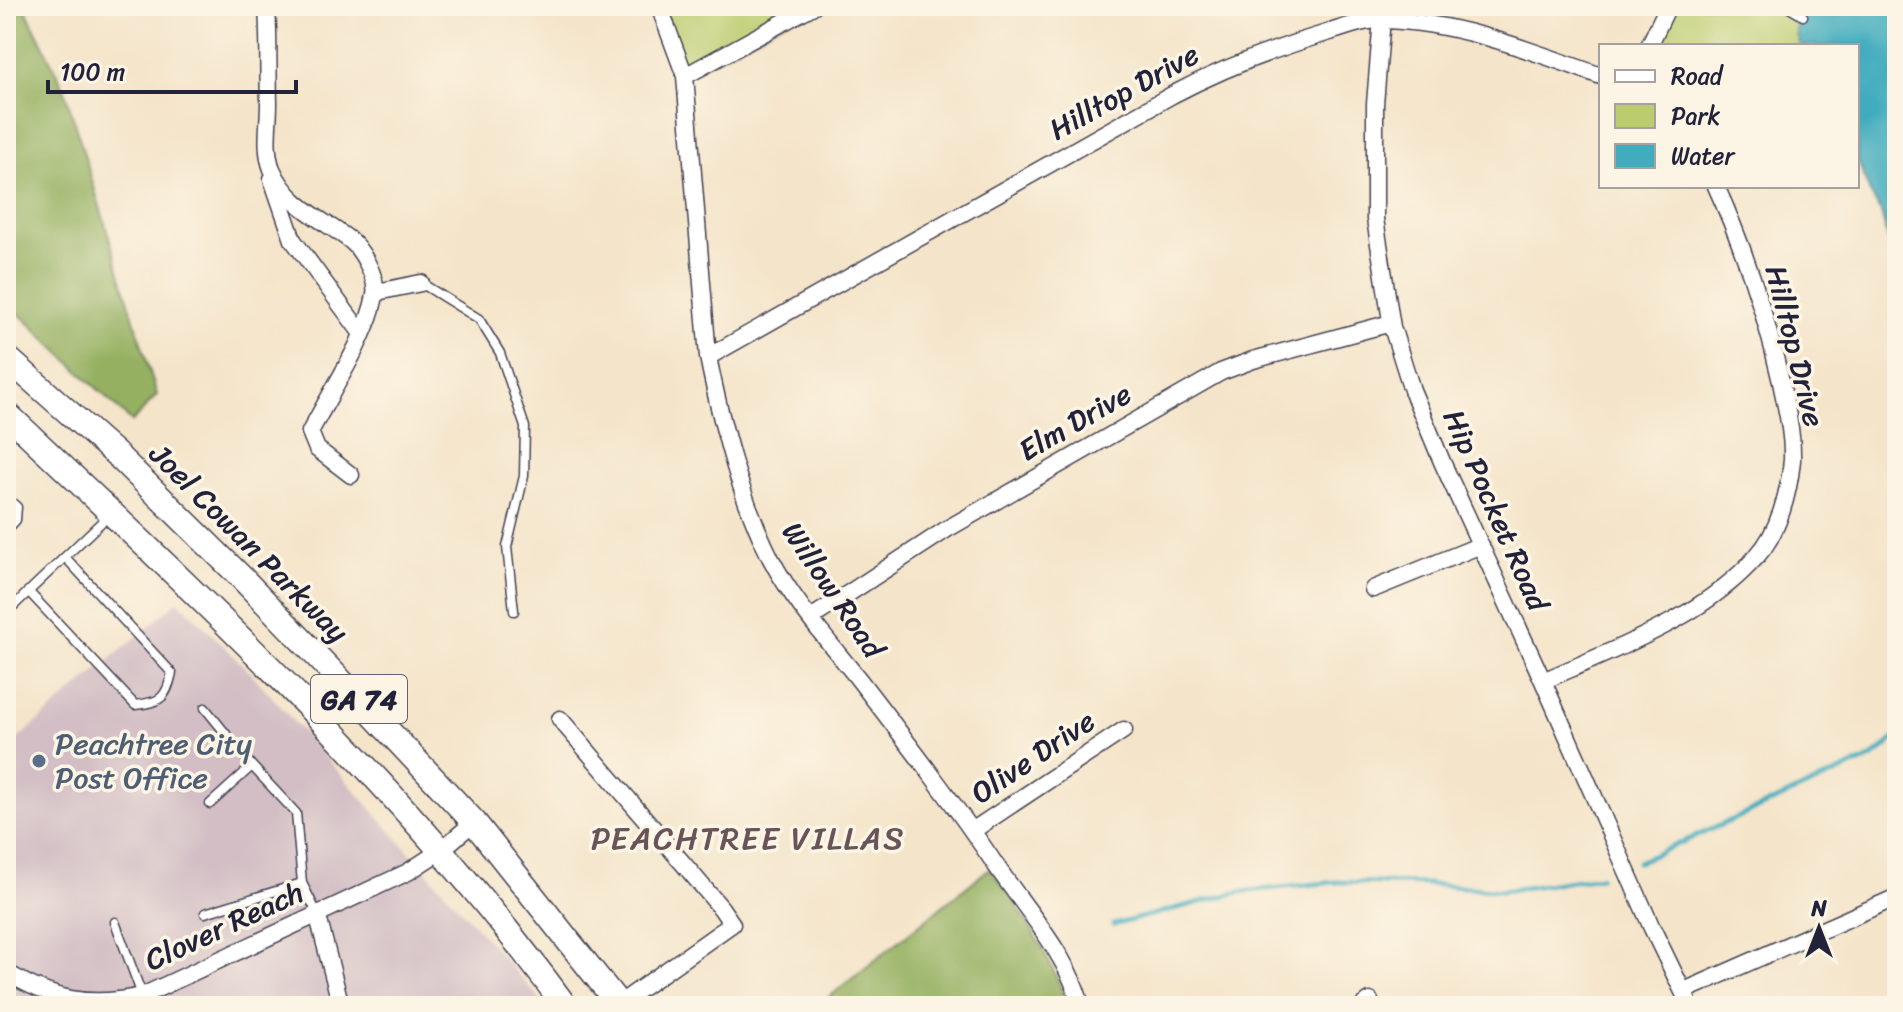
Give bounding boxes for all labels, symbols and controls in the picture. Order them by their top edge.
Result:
street label: Hilltop Drive [1039,28,1209,156]
scale bar [48,44,296,94]
legend [1599,44,1859,188]
text: 100 m [60,51,125,93]
text: Road [1671,55,1725,97]
text: Park [1671,95,1720,137]
text: Water [1671,135,1736,177]
street label: Hilltop Drive [1749,259,1841,433]
street label: Elm Drive [1008,368,1142,476]
street label: Hip Pocket Road [1427,400,1566,622]
street label: Joel Cowan Parkway [135,429,363,657]
street label: Willow Road [767,510,900,672]
road number: GA 74 [311,675,407,723]
street label: Olive Drive [959,695,1107,819]
place label: Peachtree City Post Office [55,717,253,805]
marker: Peachtree City Post Office [30,752,48,770]
district label: PEACHTREE VILLAS [591,810,905,867]
street label: Clover Reach [135,866,313,986]
north arrow [1779,888,1859,968]
text: N [1810,889,1827,928]

